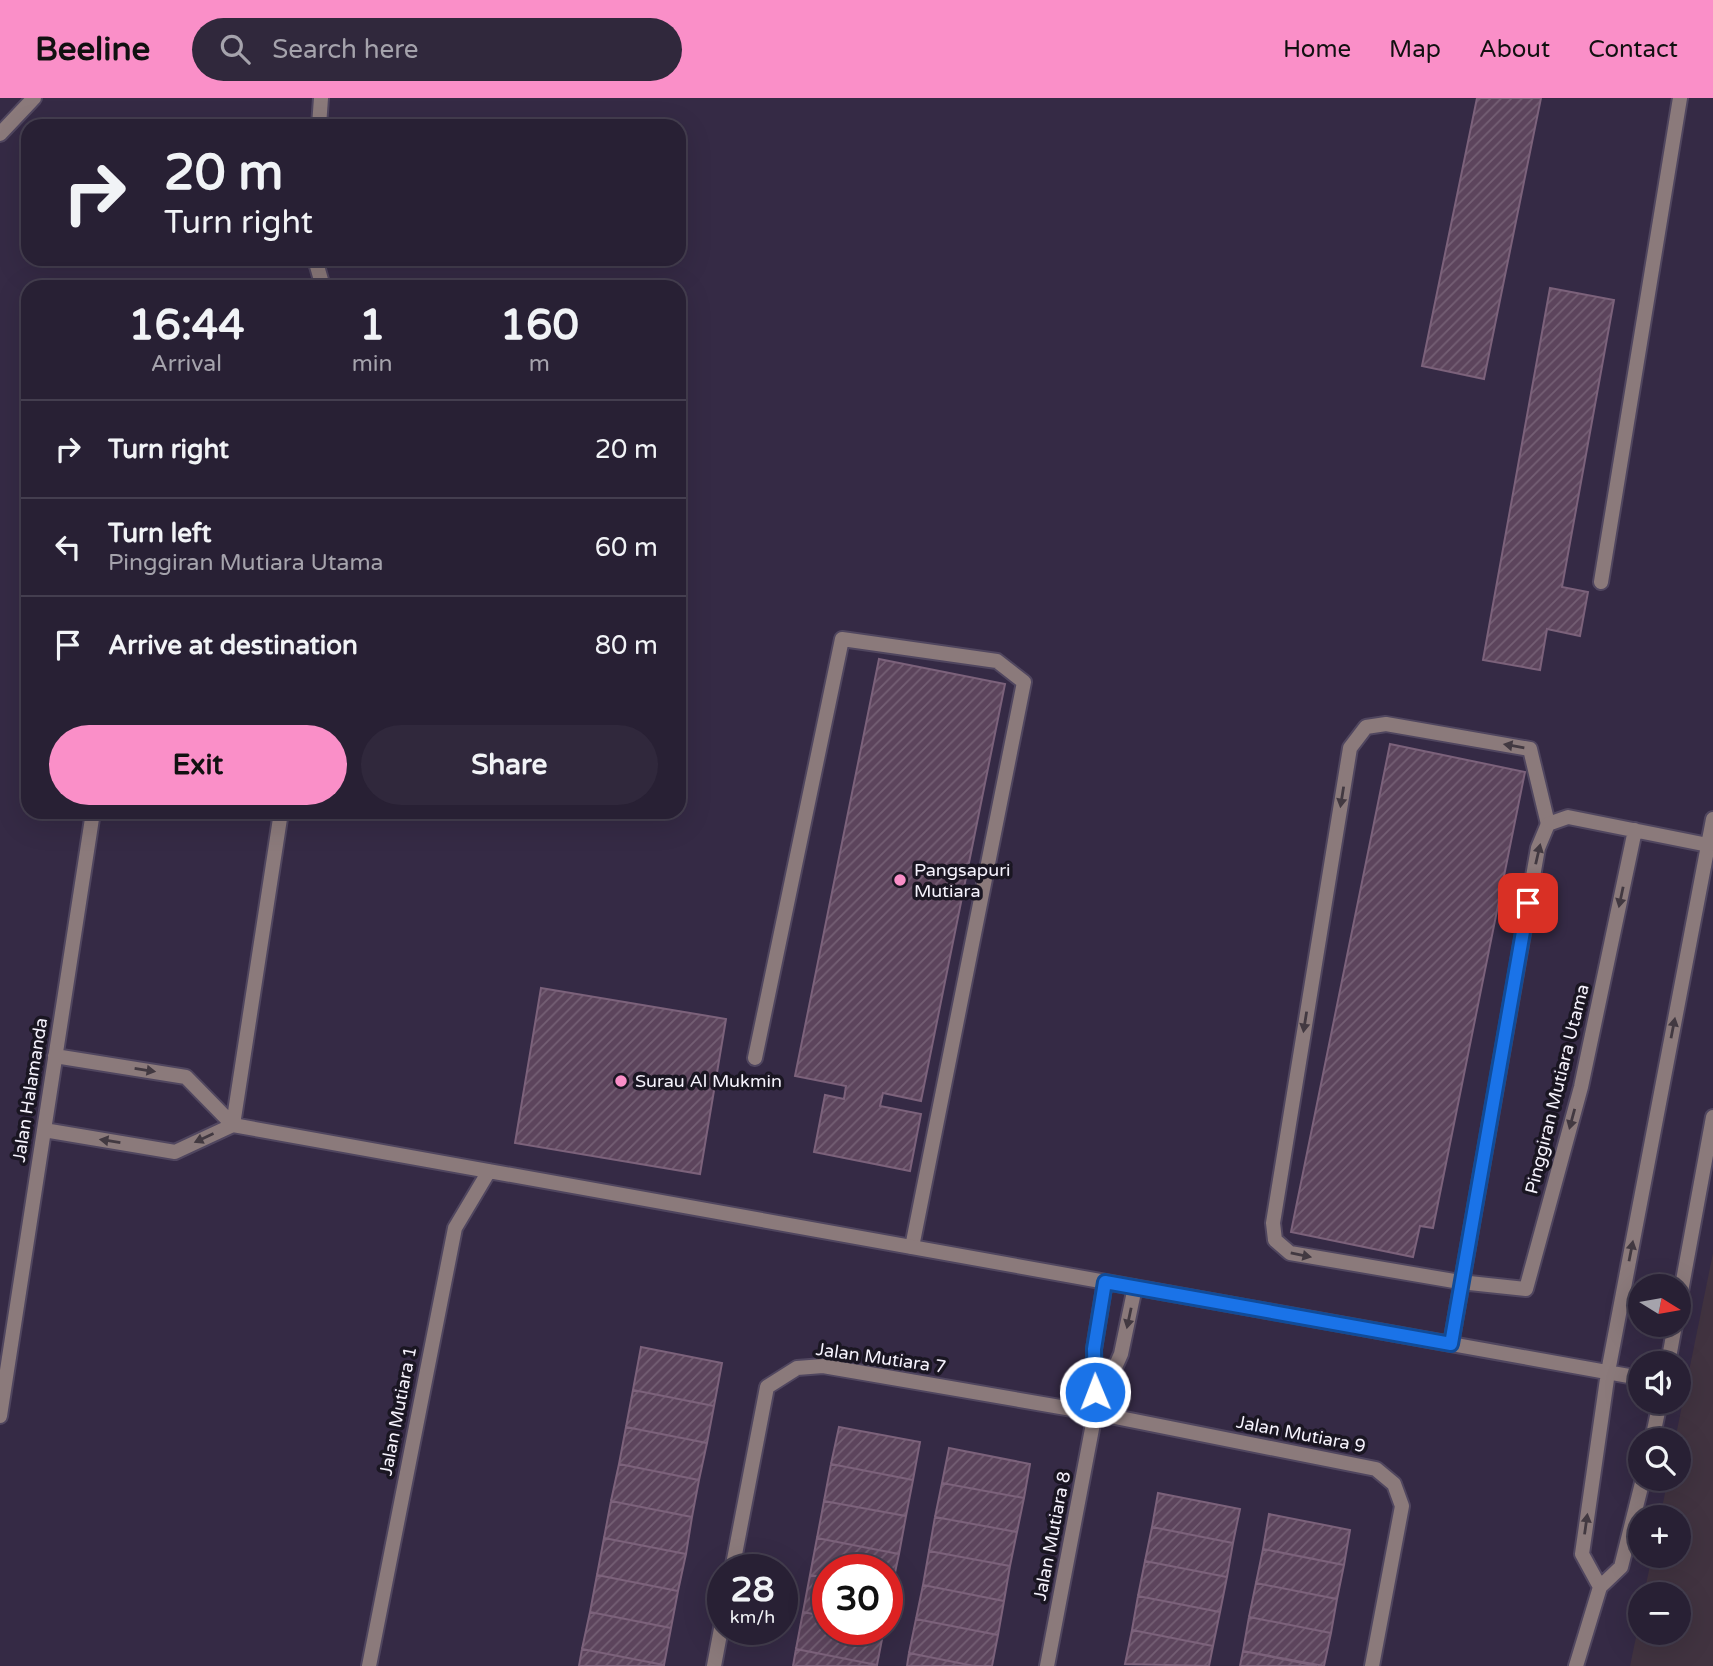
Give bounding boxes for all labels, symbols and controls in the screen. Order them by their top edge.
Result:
search box [192,18,682,81]
text: Beeline [35,30,150,69]
icon: search [216,30,254,68]
text: Search here [272,34,418,65]
text: Home [1283,35,1351,64]
text: Map [1389,35,1441,64]
text: About [1479,35,1550,64]
text: Contact [1588,35,1678,64]
text: 20 m [164,144,283,203]
icon: right [49,147,140,238]
text: Turn right [164,204,313,242]
text: 16:44 [128,300,245,351]
text: 1 [359,300,385,351]
text: 160 [500,300,579,351]
text: Arrival [151,350,222,378]
text: min [352,350,393,378]
text: m [529,350,550,378]
icon: right [49,430,87,468]
text: Turn right [108,434,229,465]
text: 20 m [595,434,658,465]
text: Turn left [108,518,211,549]
icon: left [49,528,87,566]
text: 60 m [595,532,658,563]
text: Pinggiran Mutiara Utama [108,549,384,577]
icon: arrive [49,626,87,664]
text: Arrive at destination [108,630,358,661]
text: 80 m [595,630,658,661]
button: Exit [49,725,347,805]
button: Share [361,725,658,805]
one-way arrow [1503,740,1525,751]
one-way arrow [1336,786,1347,808]
one-way arrow [1533,843,1544,865]
place label: Pangsapuri Mutiara [914,859,1011,902]
marker: Pangsapuri Mutiara [892,872,908,888]
pin [1498,873,1558,933]
icon: arrive [1509,884,1547,922]
one-way arrow [1615,886,1626,908]
street label: Pinggiran Mutiara Utama [1520,982,1594,1196]
one-way arrow [1300,1011,1311,1033]
street label: Jalan Halamanda [8,1016,52,1164]
one-way arrow [1668,1017,1679,1039]
one-way arrow [134,1065,156,1076]
place label: Surau Al Mukmin [635,1070,782,1092]
marker: Surau Al Mukmin [613,1073,629,1089]
one-way arrow [1566,1109,1577,1131]
one-way arrow [194,1133,214,1144]
one-way arrow [98,1135,120,1146]
one-way arrow [1625,1240,1636,1262]
one-way arrow [1290,1249,1312,1260]
north arrow [1628,1274,1690,1337]
map controls [1628,1274,1691,1645]
one-way arrow [1123,1307,1134,1329]
street label: Jalan Mutiara 7 [814,1338,948,1378]
street label: Jalan Mutiara 1 [375,1344,421,1478]
button: sound [1628,1351,1691,1414]
position arrow [1058,1355,1132,1429]
street label: Jalan Mutiara 9 [1234,1411,1368,1457]
button: search [1628,1428,1691,1491]
street label: Jalan Mutiara 8 [1029,1469,1075,1603]
button: + [1628,1505,1691,1568]
one-way arrow [1581,1513,1592,1535]
speed limit sign: 30 [812,1554,903,1645]
text: 28 [731,1569,774,1611]
button: − [1628,1582,1691,1645]
text: km/h [730,1606,775,1628]

